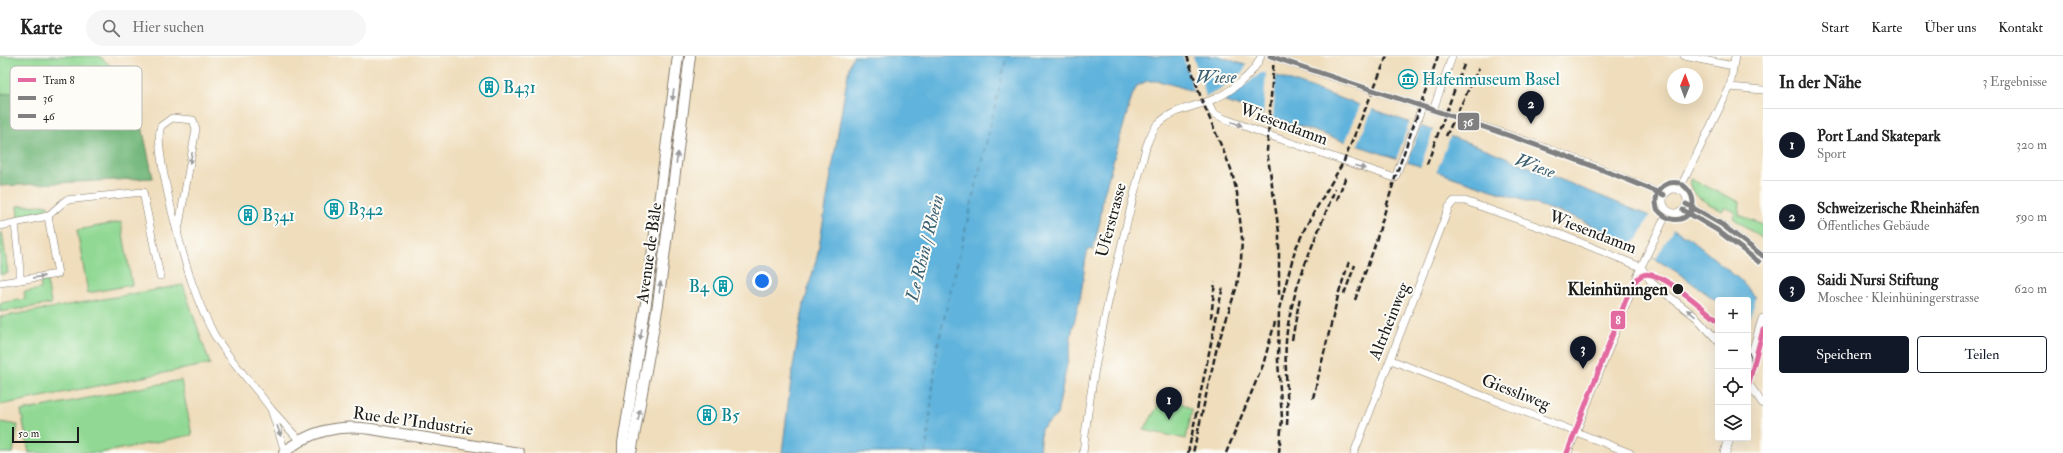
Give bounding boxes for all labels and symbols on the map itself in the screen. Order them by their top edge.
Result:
legend [10,66,142,130]
water label: Wiese [1195,66,1238,89]
museum icon: Hafenmuseum Basel [1397,68,1419,90]
north arrow [1667,68,1703,104]
place label: Hafenmuseum Basel [1422,69,1561,90]
text: Tram 8 [43,74,75,87]
building icon: B431 [478,76,500,98]
place label: B431 [503,77,536,98]
one-way arrow [670,89,676,101]
pin: 2 [1518,91,1544,124]
text: 36 [43,92,54,105]
street label: Wiesendamm [1236,98,1331,150]
text: 46 [43,110,56,123]
line badge: 36 [1457,112,1480,131]
text: 36 [1463,116,1474,129]
one-way arrow [1232,121,1244,127]
water label: Wiese [1512,148,1559,184]
one-way arrow [187,152,193,164]
one-way arrow [674,152,680,164]
one-way arrow [1354,164,1366,170]
street label: Uferstrasse [1091,181,1131,259]
water label: Le Rhin / Rhein [900,192,949,305]
building icon: B342 [323,198,345,220]
place label: B342 [348,199,384,220]
street label: Avenue de Bâle [631,201,666,306]
building icon: B341 [237,204,259,226]
place label: B341 [262,205,295,226]
street label: Wiesendamm [1545,205,1640,258]
your location [752,271,772,291]
one-way arrow [33,274,45,280]
building icon: B4 [712,275,734,297]
place label: B4 [689,276,710,297]
street label: Altrheinweg [1364,279,1414,364]
place label: Kleinhüningen [1568,279,1668,301]
one-way arrow [657,281,663,293]
marker: Kleinhüningen [1671,282,1685,296]
one-way arrow [1685,309,1696,317]
line badge: 8 [1610,310,1626,330]
text: 8 [1615,314,1621,327]
one-way arrow [637,328,643,341]
pin: 3 [1570,336,1596,369]
street label: Giessliweg [1479,369,1554,415]
pin: 1 [1156,387,1182,420]
street label: Rue de l'Industrie [352,402,474,440]
building icon: B5 [696,404,718,426]
place label: B5 [721,405,740,426]
one-way arrow [636,409,642,421]
scale bar [12,425,79,444]
one-way arrow [276,425,282,437]

